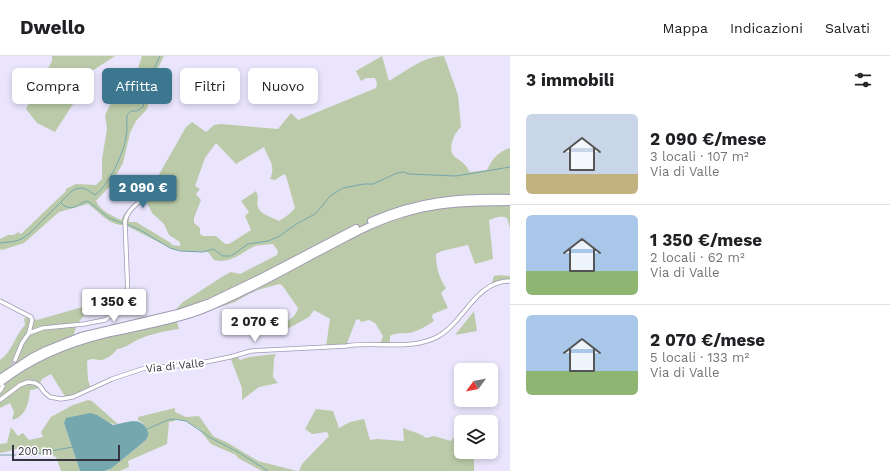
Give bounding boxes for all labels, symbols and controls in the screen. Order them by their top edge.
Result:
text: Dwello [20,16,85,39]
text: Mappa [663,20,708,36]
text: Indicazioni [730,20,803,36]
text: Salvati [825,20,870,36]
chip: Compra [12,68,94,104]
chip: Affitta [102,68,172,104]
chip: Filtri [180,68,240,104]
chip: Nuovo [248,68,318,104]
icon: filters [852,69,874,91]
text: 3 immobili [526,70,614,90]
text: 2 090 €/mese [650,129,766,149]
icon: home [558,130,606,178]
text: 3 locali · 107 m² [650,149,749,164]
text: Via di Valle [650,164,719,179]
pin: 2 090 € [106,175,180,209]
text: 2 090 € [118,180,168,195]
text: 1 350 €/mese [650,230,762,250]
icon: home [558,231,606,279]
text: 2 locali · 62 m² [650,250,745,265]
text: Via di Valle [650,265,719,280]
pin: 1 350 € [77,289,151,323]
text: 1 350 € [91,294,137,309]
pin: 2 070 € [218,309,292,343]
text: 2 070 € [231,314,279,329]
text: 2 070 €/mese [650,330,765,350]
icon: home [558,331,606,379]
text: 5 locali · 133 m² [650,350,749,365]
street label: Via di Valle [145,356,205,376]
north arrow [454,363,498,407]
map controls [454,363,498,459]
text: Via di Valle [650,365,719,380]
button: layers [454,415,498,459]
scale bar [12,443,120,462]
text: 200 m [18,445,52,458]

